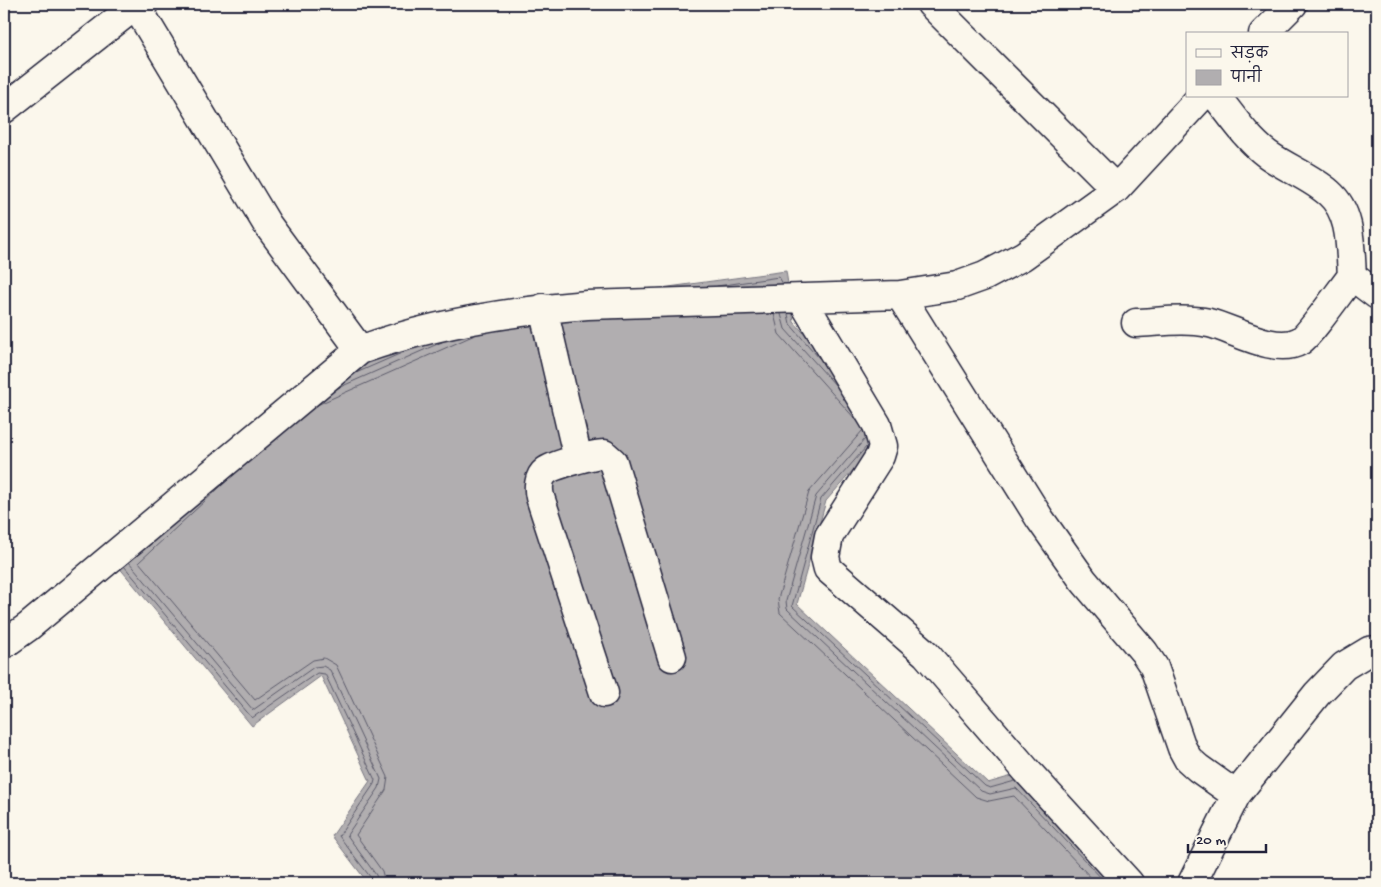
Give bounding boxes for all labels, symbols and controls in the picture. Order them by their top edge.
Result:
legend [1186,32,1348,98]
text: सड़क [1230,46,1269,64]
text: पानी [1230,65,1263,88]
scale bar [1188,822,1266,854]
text: 20 m [1196,832,1226,850]

